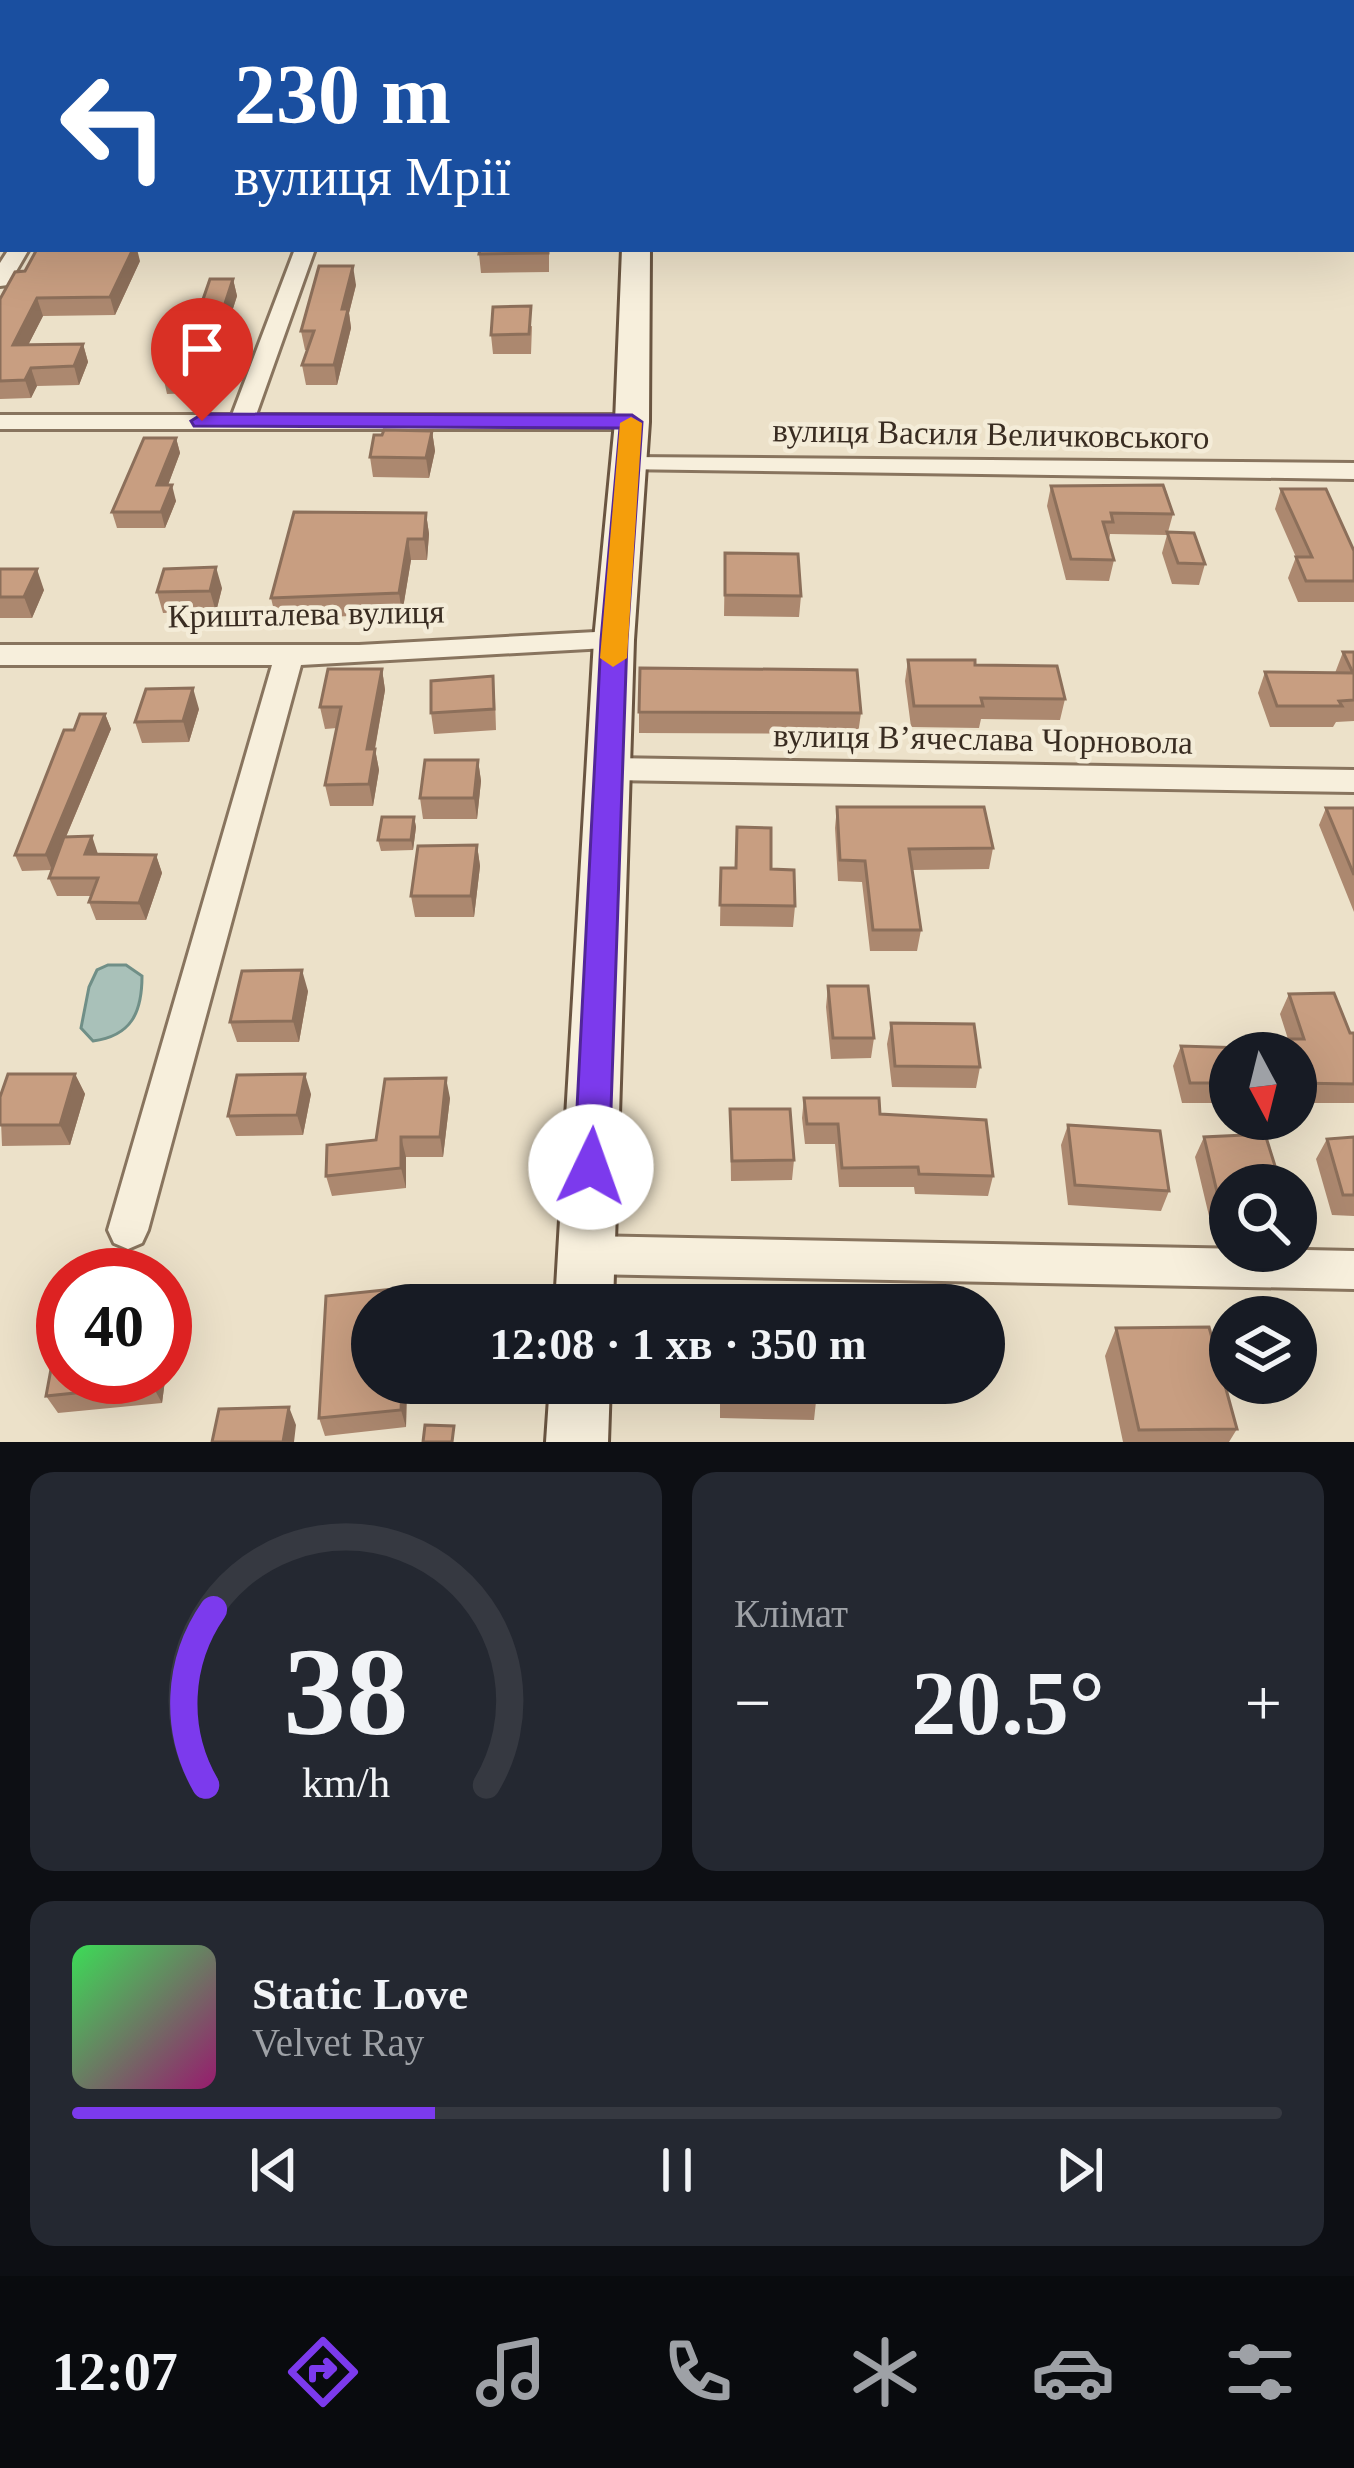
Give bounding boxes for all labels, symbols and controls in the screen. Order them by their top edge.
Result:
icon: left [36,48,192,204]
text: 230 m [234,48,451,141]
text: вулиця Мрії [234,147,510,207]
pin [151,298,253,421]
icon: arrive [169,316,235,382]
street label: вулиця Василя Величковського [772,412,1210,456]
street label: Кришталева вулиця [167,594,445,634]
street label: вулиця Вʼячеслава Чорновола [773,717,1194,761]
north arrow [1209,1032,1317,1140]
map controls [1209,1032,1317,1404]
position arrow [528,1104,654,1230]
button: search [1209,1164,1317,1272]
speed limit sign: 40 [36,1248,192,1404]
button: layers [1209,1296,1317,1404]
text: 12:08 · 1 хв · 350 m [490,1319,866,1369]
text: Клімат [734,1592,848,1635]
text: 38 [284,1623,408,1761]
text: 20.5° [911,1654,1105,1753]
text: − [734,1666,771,1739]
text: + [1245,1666,1282,1739]
text: km/h [302,1758,390,1805]
text: Static Love [252,1969,468,2019]
text: Velvet Ray [252,2021,424,2064]
icon: previous [241,2137,307,2203]
icon: pause [644,2137,710,2203]
icon: next [1047,2137,1113,2203]
icon: directions [281,2330,365,2414]
icon: music [469,2330,553,2414]
icon: phone [656,2330,740,2414]
icon: climate [843,2330,927,2414]
icon: car [1031,2330,1115,2414]
icon: filters [1218,2330,1302,2414]
text: 12:07 [52,2342,178,2402]

